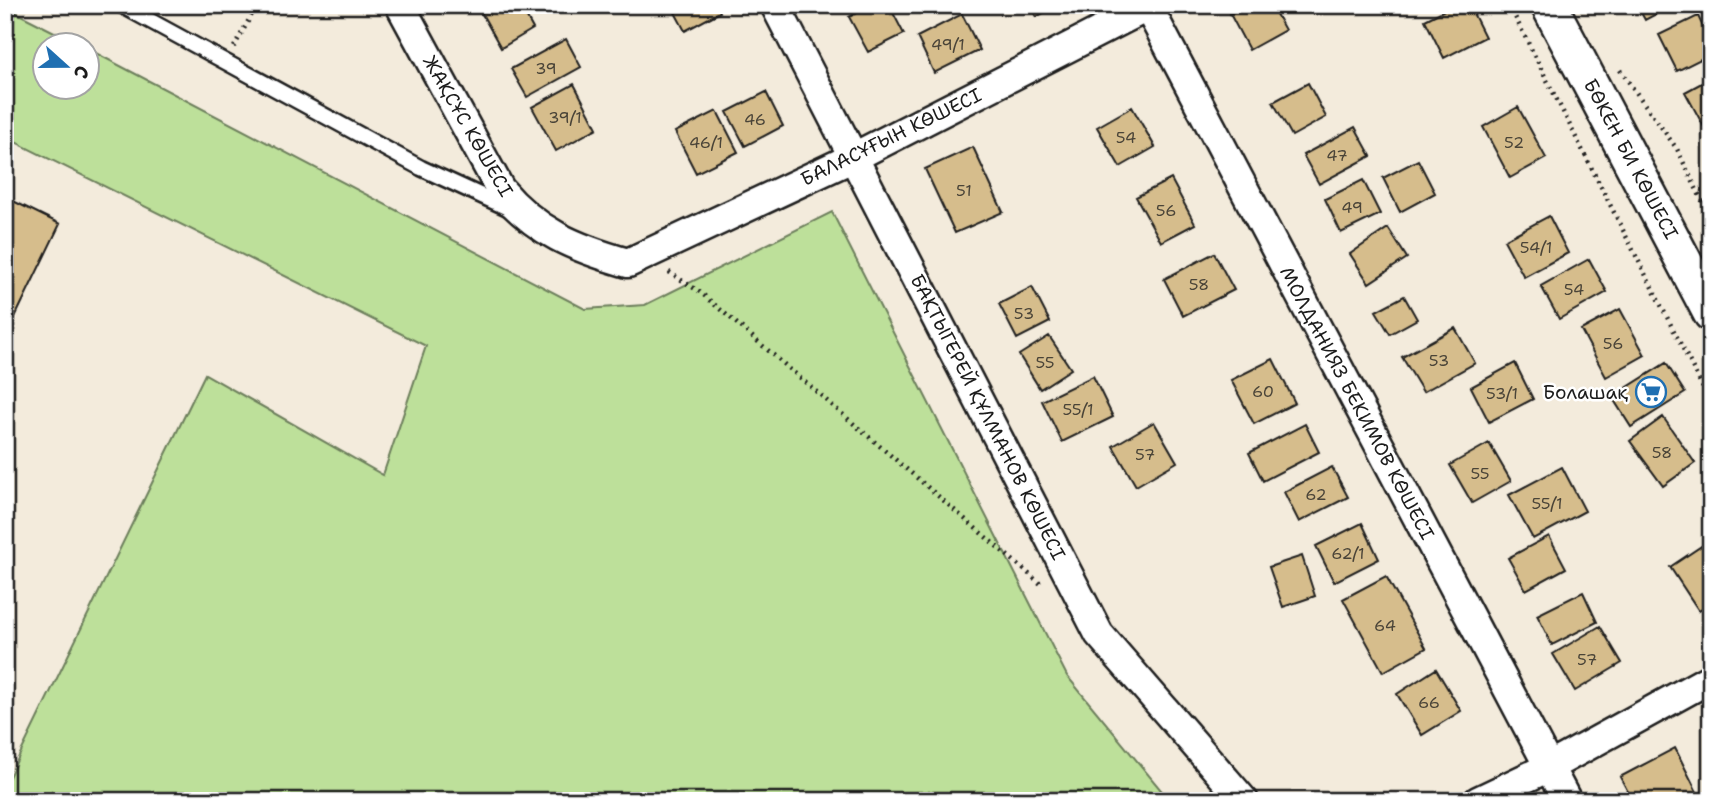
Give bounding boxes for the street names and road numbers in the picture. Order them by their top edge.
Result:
street label: ЖАҚСҰС КӨШЕСІ [417,51,519,201]
street label: БӨКЕН БИ КӨШЕСІ [1578,74,1684,244]
street label: БАЛАСҰҒЫН КӨШЕСІ [797,82,985,192]
street label: МОЛДАНИЯЗ БЕКИМОВ КӨШЕСІ [1274,262,1440,544]
street label: БАҚТЫГЕРЕЙ ҚҰЛМАНОВ КӨШЕСІ [905,270,1071,564]

